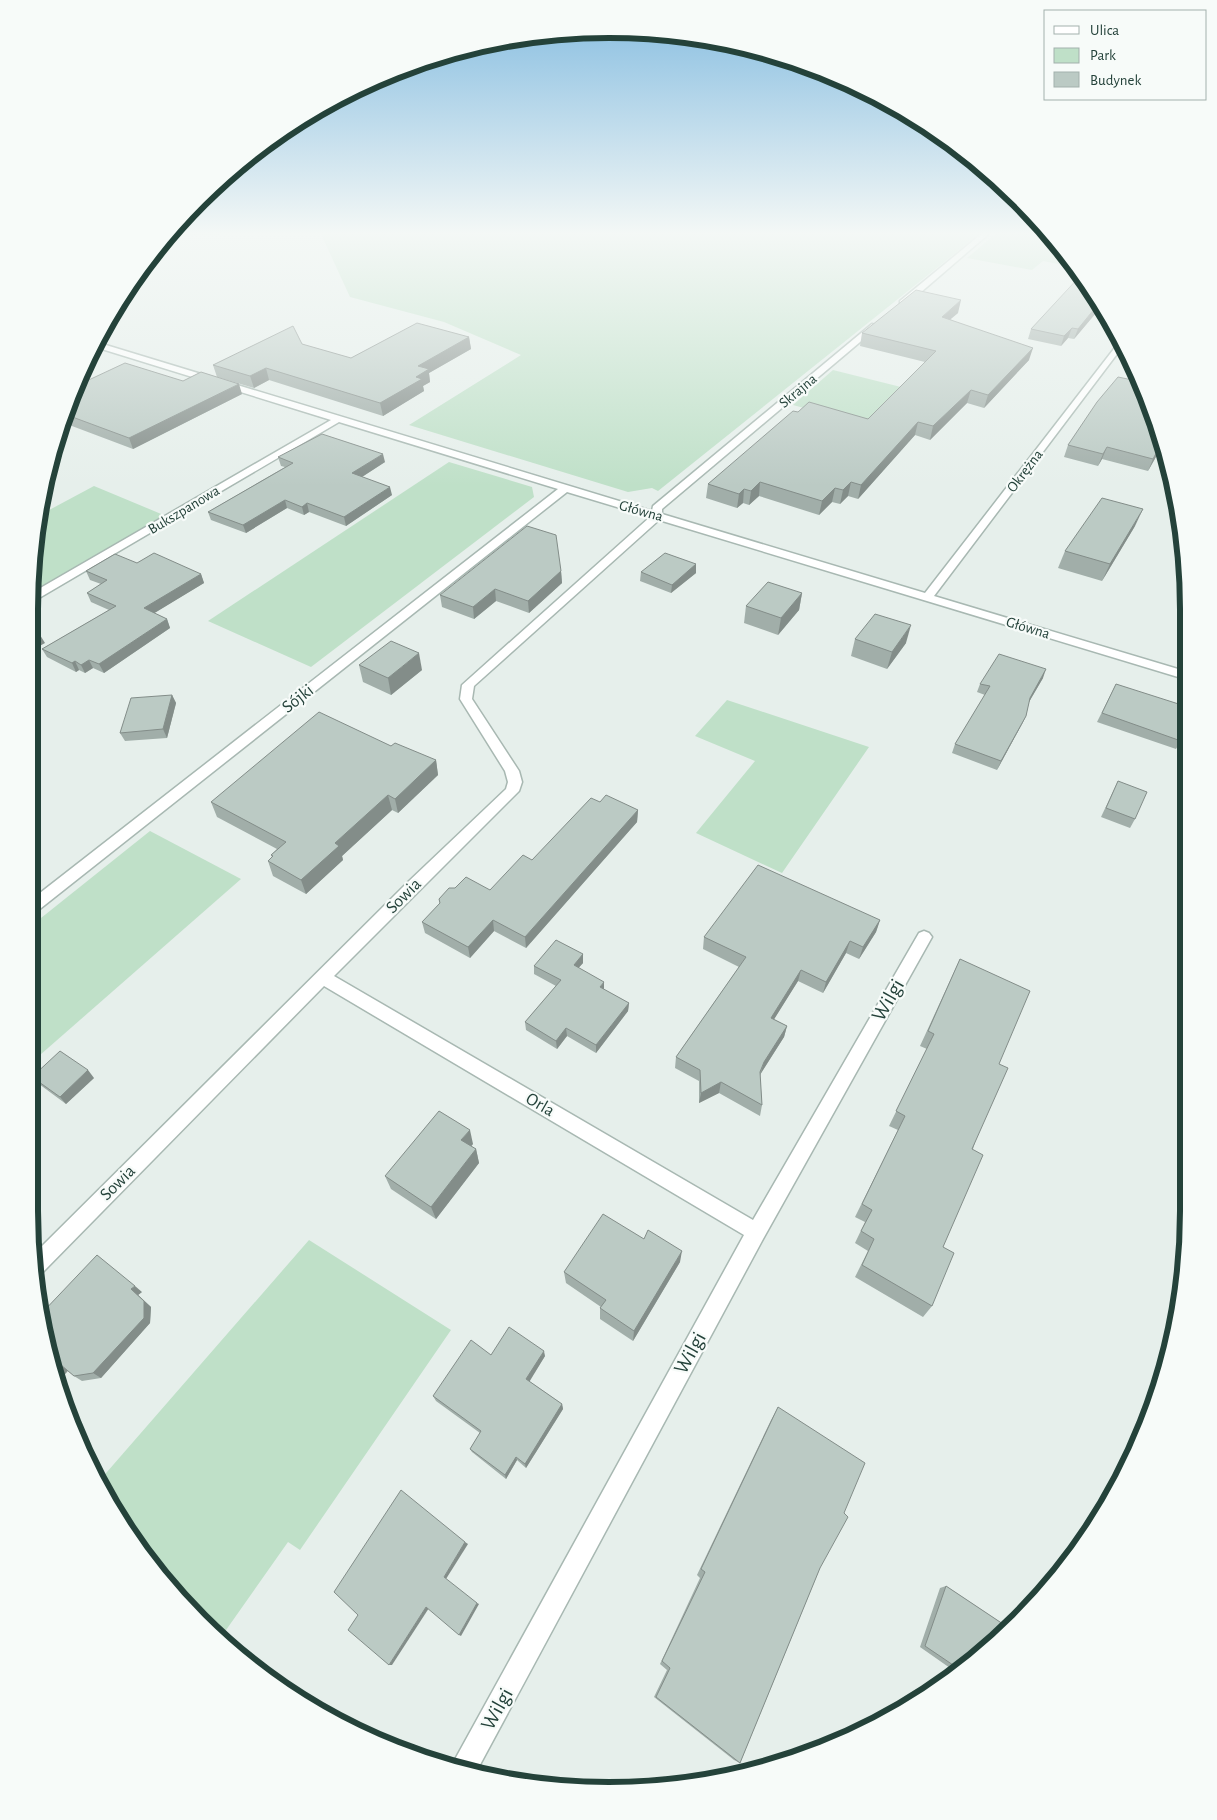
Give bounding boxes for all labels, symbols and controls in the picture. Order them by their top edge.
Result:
legend [1044,10,1207,100]
text: Ulica [1090,23,1119,38]
text: Park [1090,48,1116,63]
text: Budynek [1090,73,1142,88]
street label: Skrajna [776,371,820,411]
street label: Okrężna [1004,447,1046,495]
street label: Bukszpanowa [146,483,222,537]
street label: Główna [617,498,665,524]
street label: Główna [1004,614,1052,642]
street label: Sójki [279,681,317,717]
street label: Sowia [383,875,425,917]
street label: Wilgi [868,976,908,1024]
street label: Orla [522,1090,558,1120]
street label: Sowia [97,1162,139,1204]
street label: Wilgi [670,1329,710,1377]
street label: Wilgi [477,1685,517,1733]

